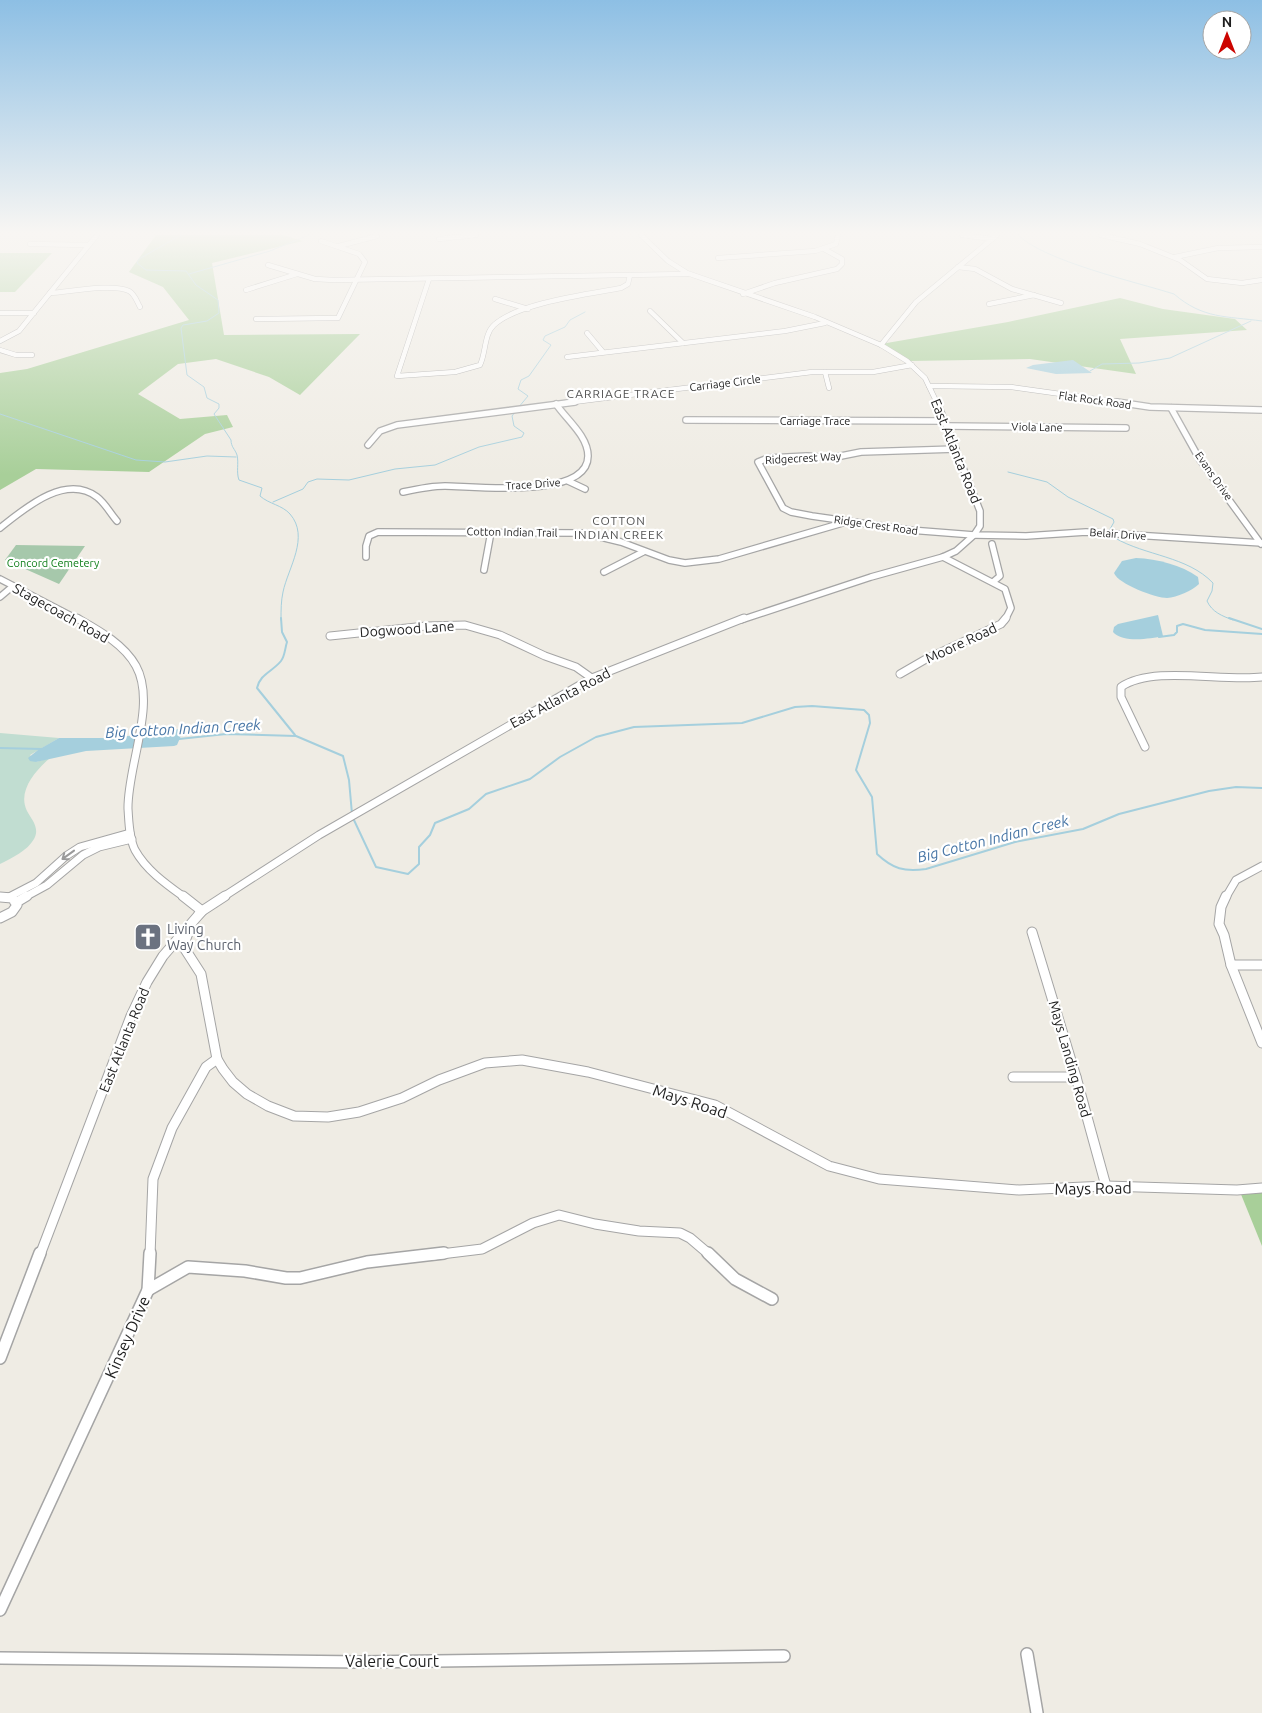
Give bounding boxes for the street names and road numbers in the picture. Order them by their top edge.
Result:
street label: Carriage Circle [689,373,761,393]
street label: Flat Rock Road [1058,389,1132,411]
street label: East Atlanta Road [928,396,984,506]
street label: Carriage Trace [780,415,850,427]
street label: Viola Lane [1011,421,1063,433]
street label: Evans Drive [1193,449,1235,503]
street label: Ridgecrest Way [765,450,842,466]
street label: Trace Drive [505,476,561,492]
street label: Ridge Crest Road [833,513,919,537]
street label: Cotton Indian Trail [467,525,558,539]
street label: Belair Drive [1089,526,1147,542]
street label: Stagecoach Road [10,580,112,646]
street label: Dogwood Lane [359,618,455,640]
street label: Moore Road [923,619,999,667]
street label: East Atlanta Road [507,665,613,731]
street label: East Atlanta Road [96,985,152,1095]
street label: Mays Landing Road [1046,999,1094,1119]
street label: Mays Road [650,1080,730,1122]
street label: Mays Road [1054,1178,1132,1198]
street label: Kinsey Drive [101,1293,153,1381]
street label: Valerie Court [345,1652,440,1670]

